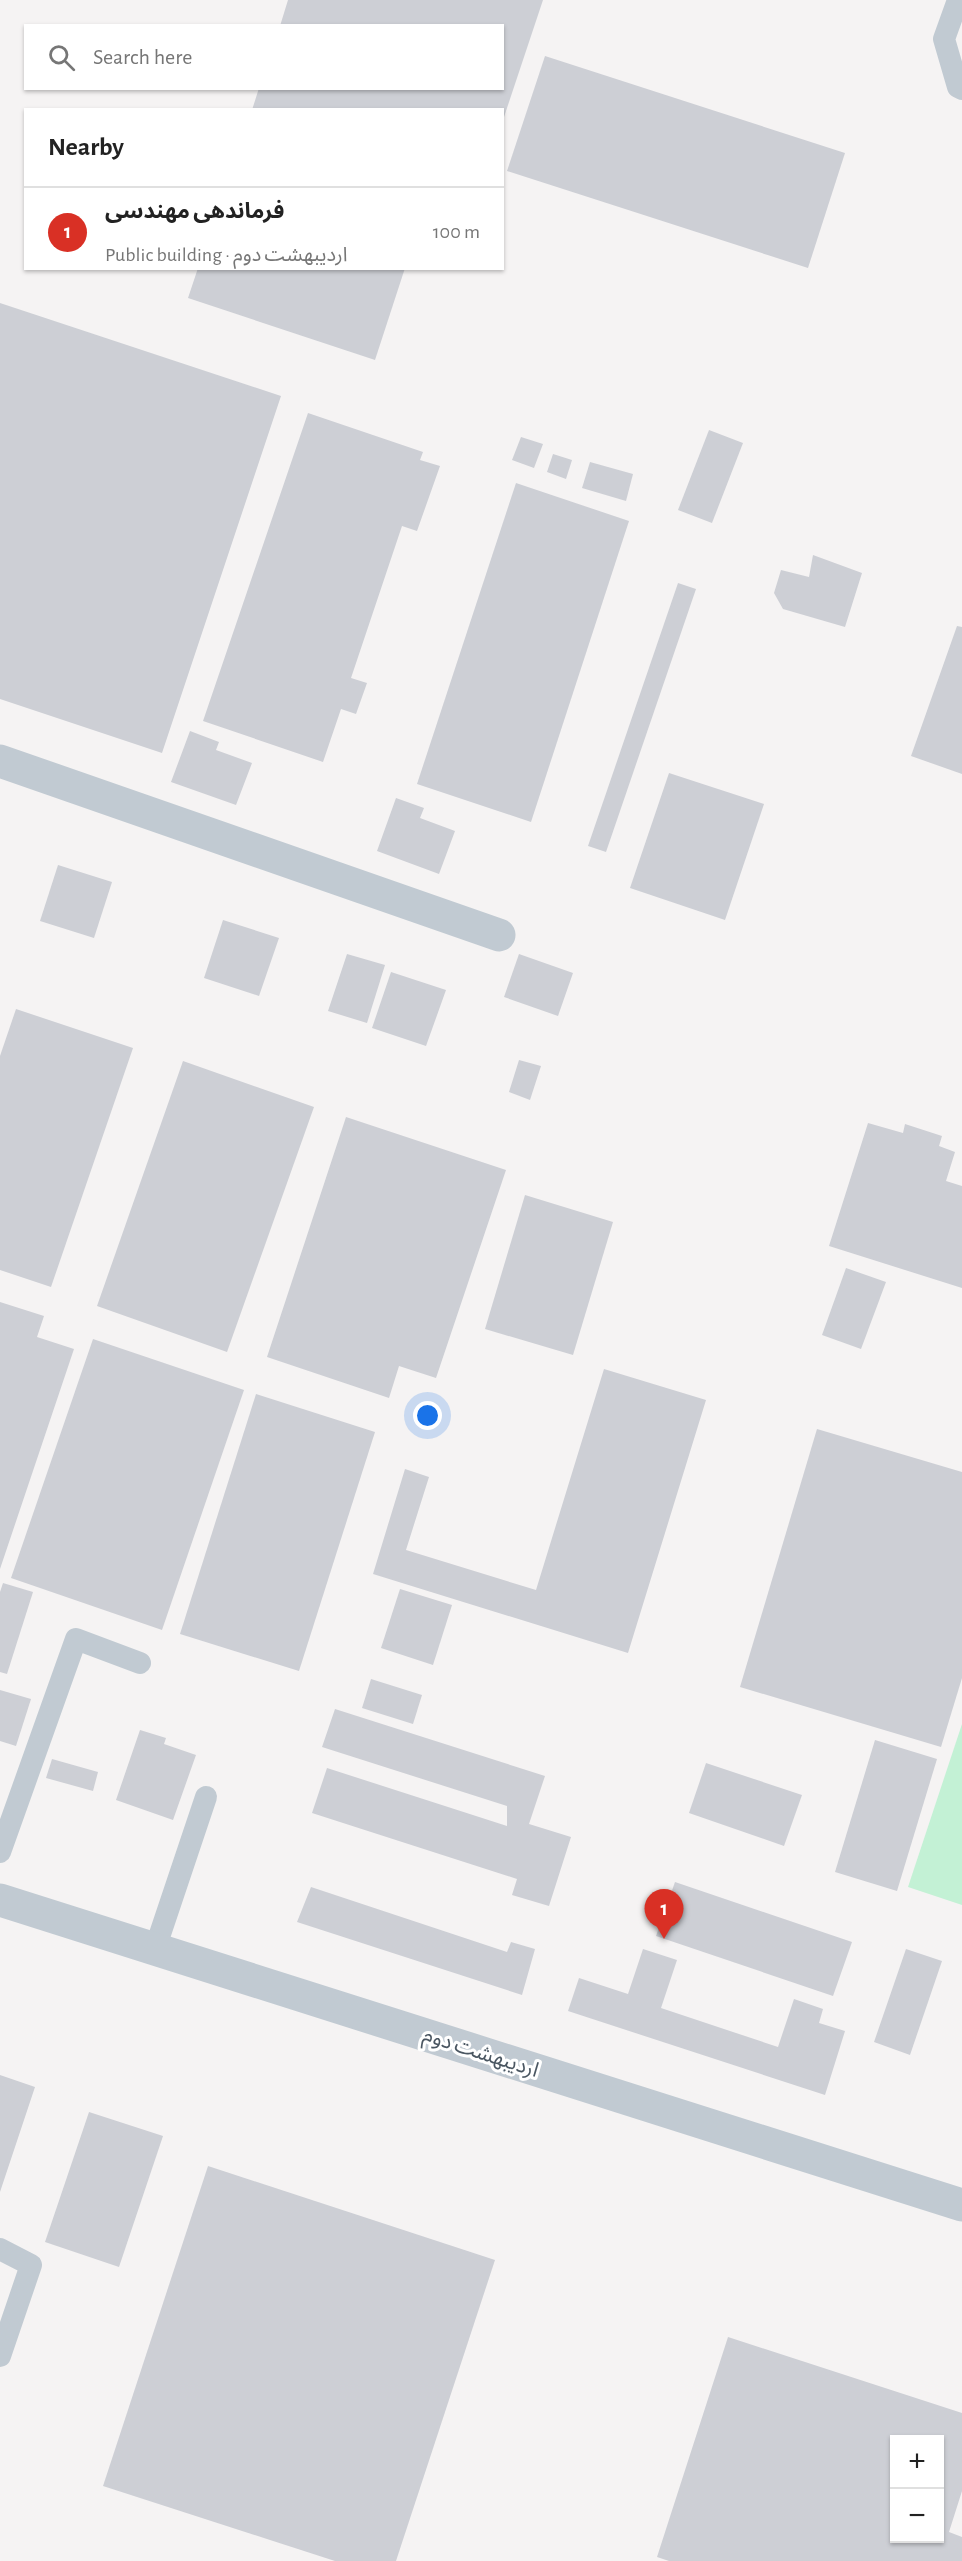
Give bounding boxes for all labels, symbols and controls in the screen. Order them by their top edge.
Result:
search box [24,24,504,90]
icon: search [45,41,78,74]
text: Search here [93,46,192,68]
text: Nearby [48,134,124,160]
text: فرماندهی مهندسی [105,200,284,222]
text: 1 [64,222,71,242]
text: 100 m [433,222,480,242]
text: Public building · اردیبهشت دوم [105,245,347,265]
your location [413,1401,442,1430]
pin: 1 [644,1890,684,1939]
street label: اردیبهشت دوم [419,2024,541,2086]
map controls [890,2435,944,2543]
button: + [890,2435,944,2489]
button: − [890,2489,944,2543]

